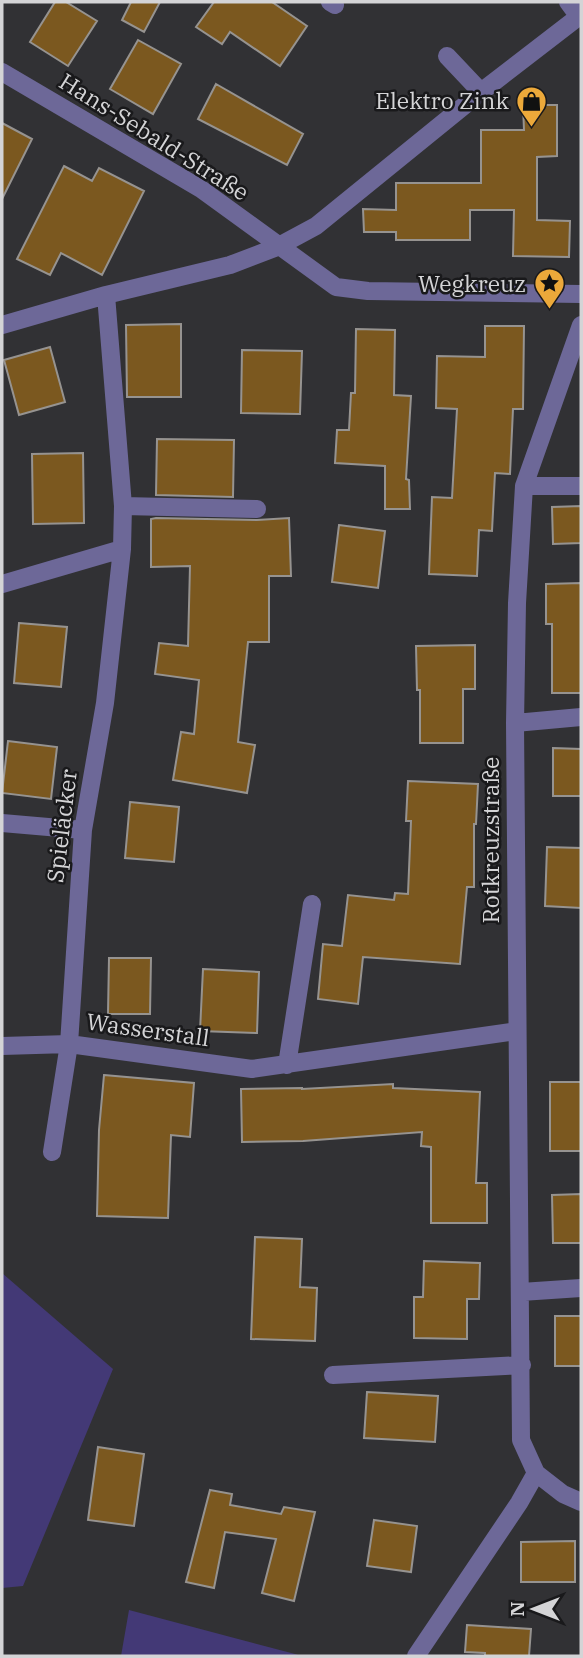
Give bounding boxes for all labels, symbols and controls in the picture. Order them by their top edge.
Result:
street label: Hans-Sebald-Straße [54,66,255,207]
shop icon: Elektro Zink [515,84,549,128]
place label: Elektro Zink [375,85,510,115]
place icon: Wegkreuz [532,267,566,311]
place label: Wegkreuz [418,268,526,298]
street label: Rotkreuzstraße [475,757,505,923]
street label: Spieläcker [39,767,83,884]
street label: Wasserstall [85,1006,212,1052]
north arrow [499,1574,569,1644]
text: N [505,1601,529,1617]

